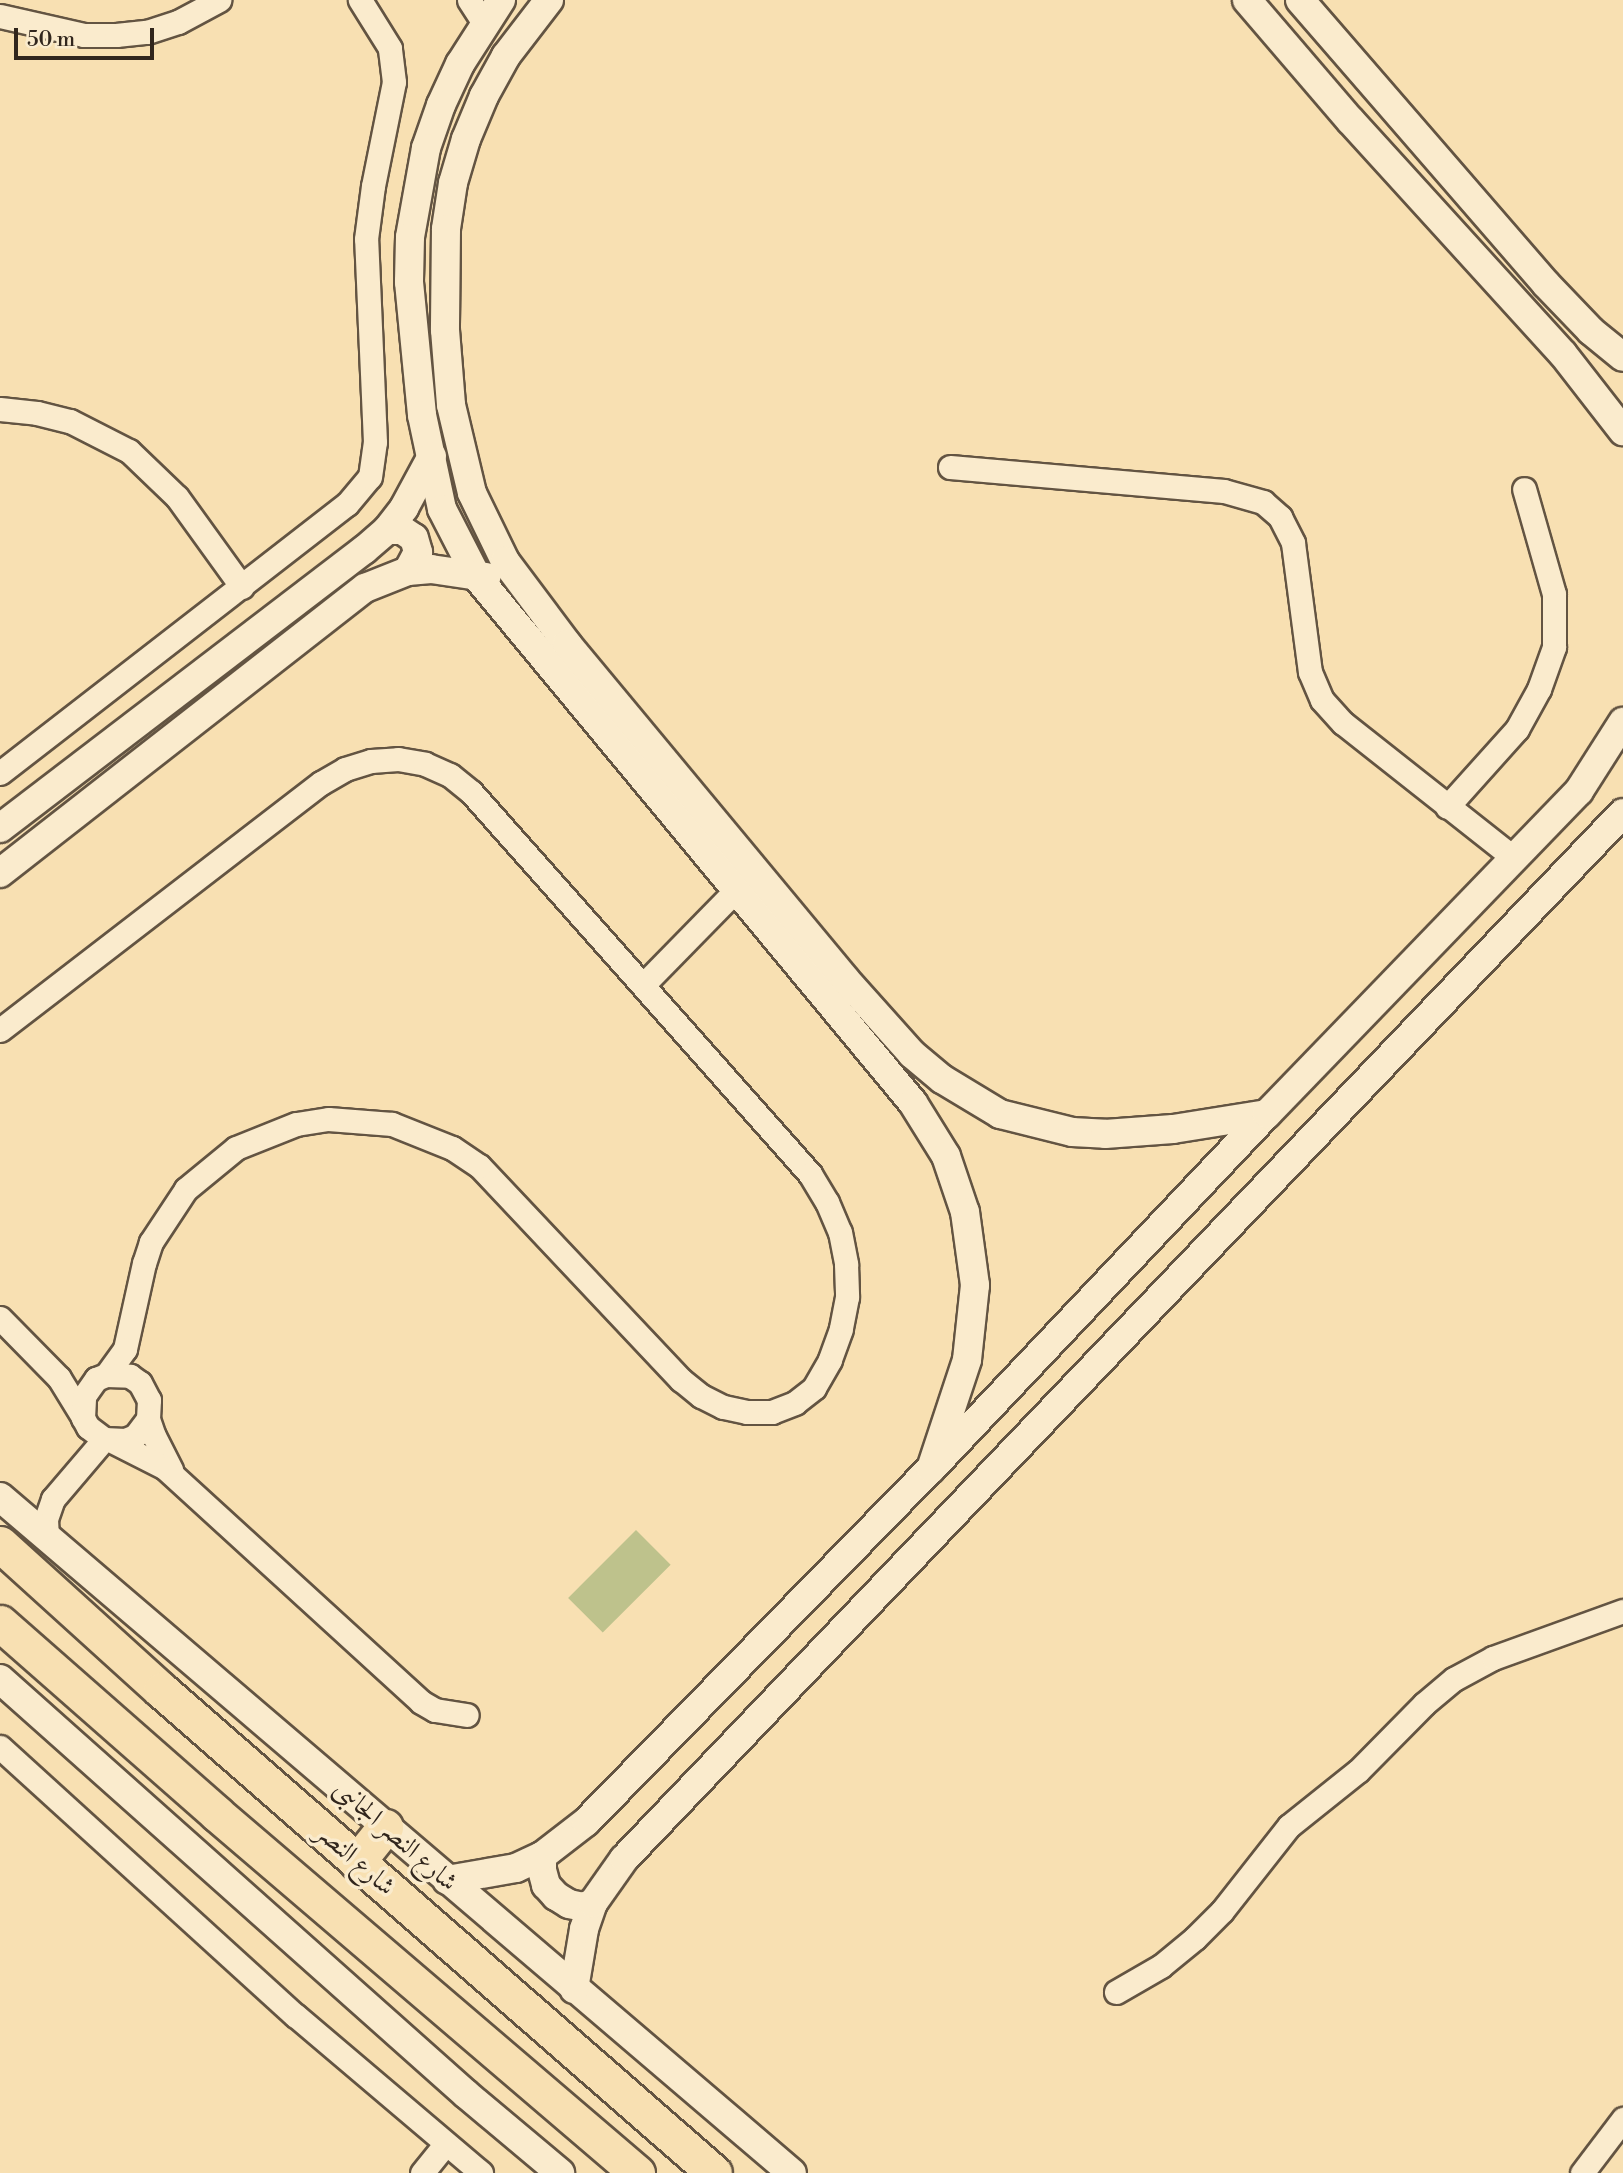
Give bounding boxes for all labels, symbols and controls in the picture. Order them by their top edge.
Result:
scale bar [18,14,158,58]
text: 50 m [27,27,75,53]
street label: شارع النصر الجانبى [326,1774,464,1898]
street label: شارع النصر [309,1817,401,1903]

